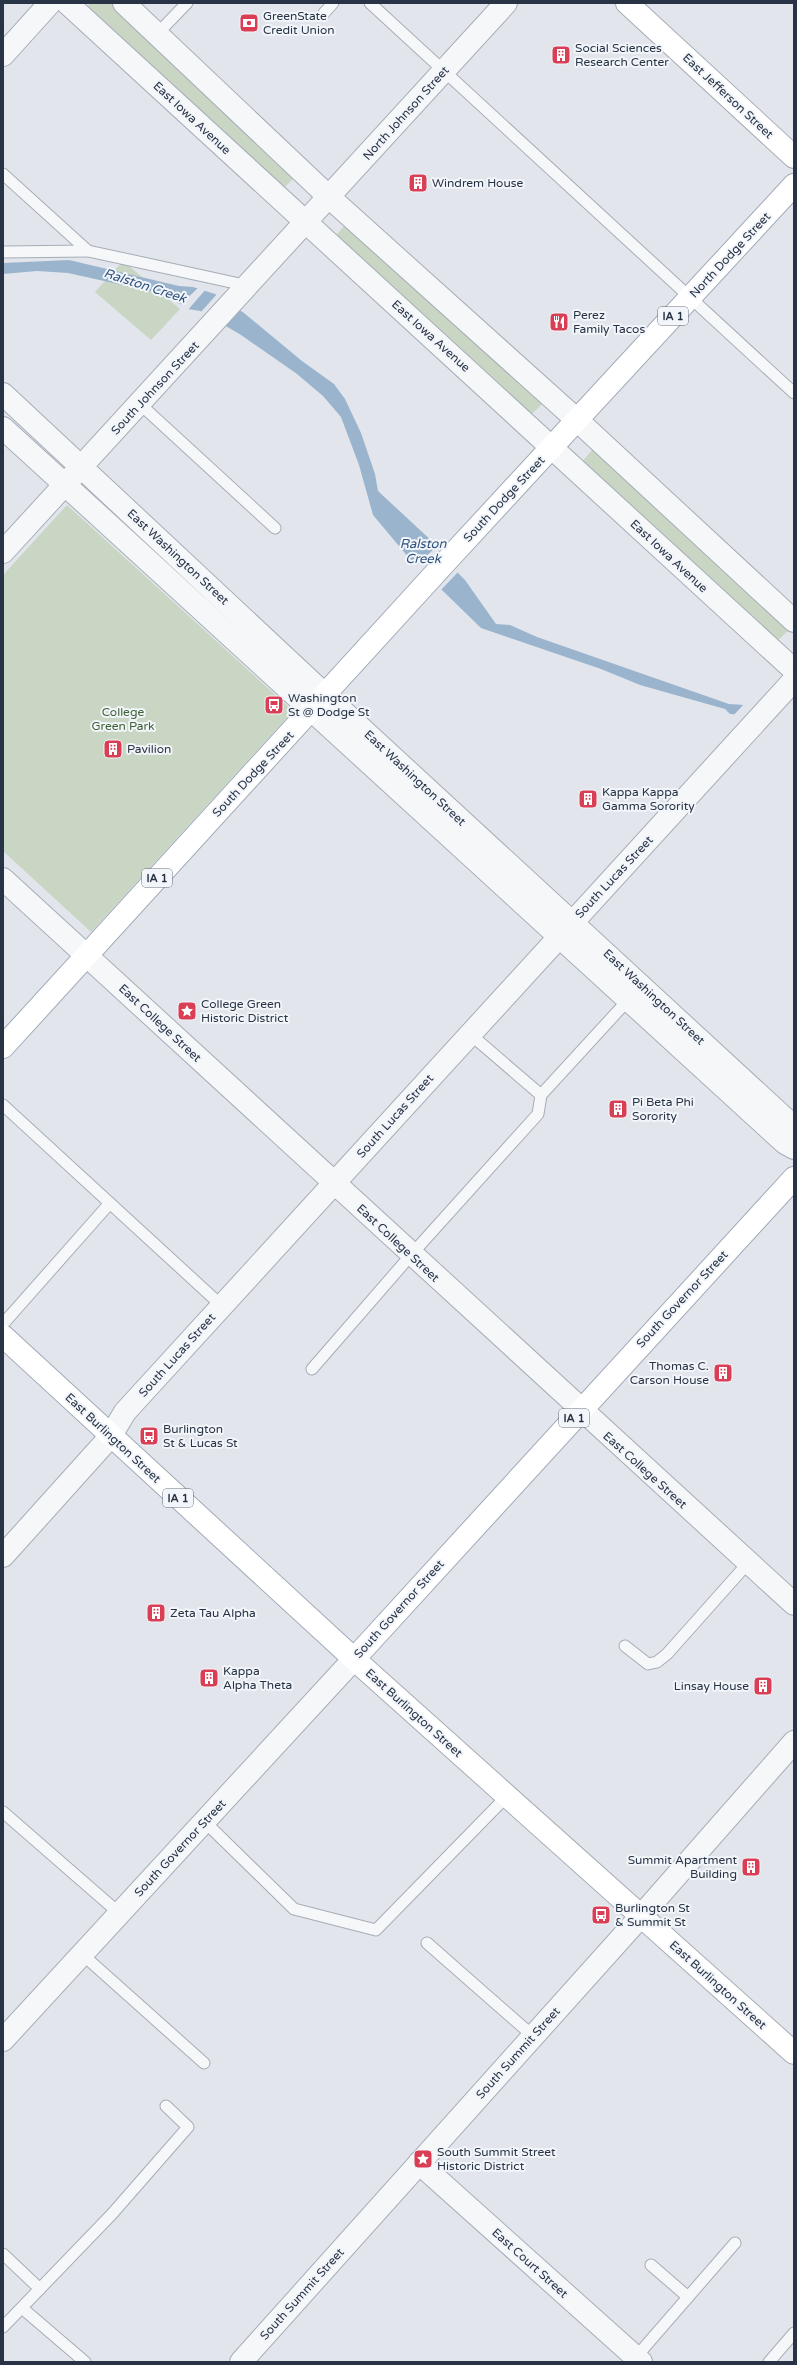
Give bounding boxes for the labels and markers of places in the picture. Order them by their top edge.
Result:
place label: GreenState Credit Union [263,9,335,37]
bank icon: GreenState Credit Union [238,12,260,34]
place label: Social Sciences Research Center [575,41,669,69]
building icon: Social Sciences Research Center [550,44,572,66]
building icon: Windrem House [407,172,429,194]
place label: Windrem House [432,176,523,190]
place label: Perez Family Tacos [573,308,645,336]
restaurant icon: Perez Family Tacos [548,311,570,333]
place label: Washington St @ Dodge St [288,691,370,719]
bus stop icon: Washington St @ Dodge St [263,694,285,716]
building icon: Pavilion [102,738,124,760]
place label: Pavilion [127,742,171,756]
place label: Kappa Kappa Gamma Sorority [602,785,695,813]
building icon: Kappa Kappa Gamma Sorority [577,788,599,810]
place label: College Green Historic District [201,997,289,1025]
place icon: College Green Historic District [176,1000,198,1022]
place label: Pi Beta Phi Sorority [632,1095,694,1123]
building icon: Pi Beta Phi Sorority [607,1098,629,1120]
place label: Thomas C. Carson House [630,1359,709,1387]
building icon: Thomas C. Carson House [712,1362,734,1384]
place label: Burlington St & Lucas St [163,1422,238,1450]
bus stop icon: Burlington St & Lucas St [138,1425,160,1447]
building icon: Zeta Tau Alpha [145,1602,167,1624]
place label: Zeta Tau Alpha [170,1606,256,1620]
place label: Kappa Alpha Theta [223,1664,292,1692]
building icon: Kappa Alpha Theta [198,1667,220,1689]
building icon: Linsay House [752,1675,774,1697]
place label: Linsay House [674,1679,749,1693]
place label: Summit Apartment Building [628,1853,737,1881]
building icon: Summit Apartment Building [740,1856,762,1878]
place label: Burlington St & Summit St [615,1901,690,1929]
bus stop icon: Burlington St & Summit St [590,1904,612,1926]
place label: South Summit Street Historic District [437,2145,556,2173]
place icon: South Summit Street Historic District [412,2148,434,2170]

